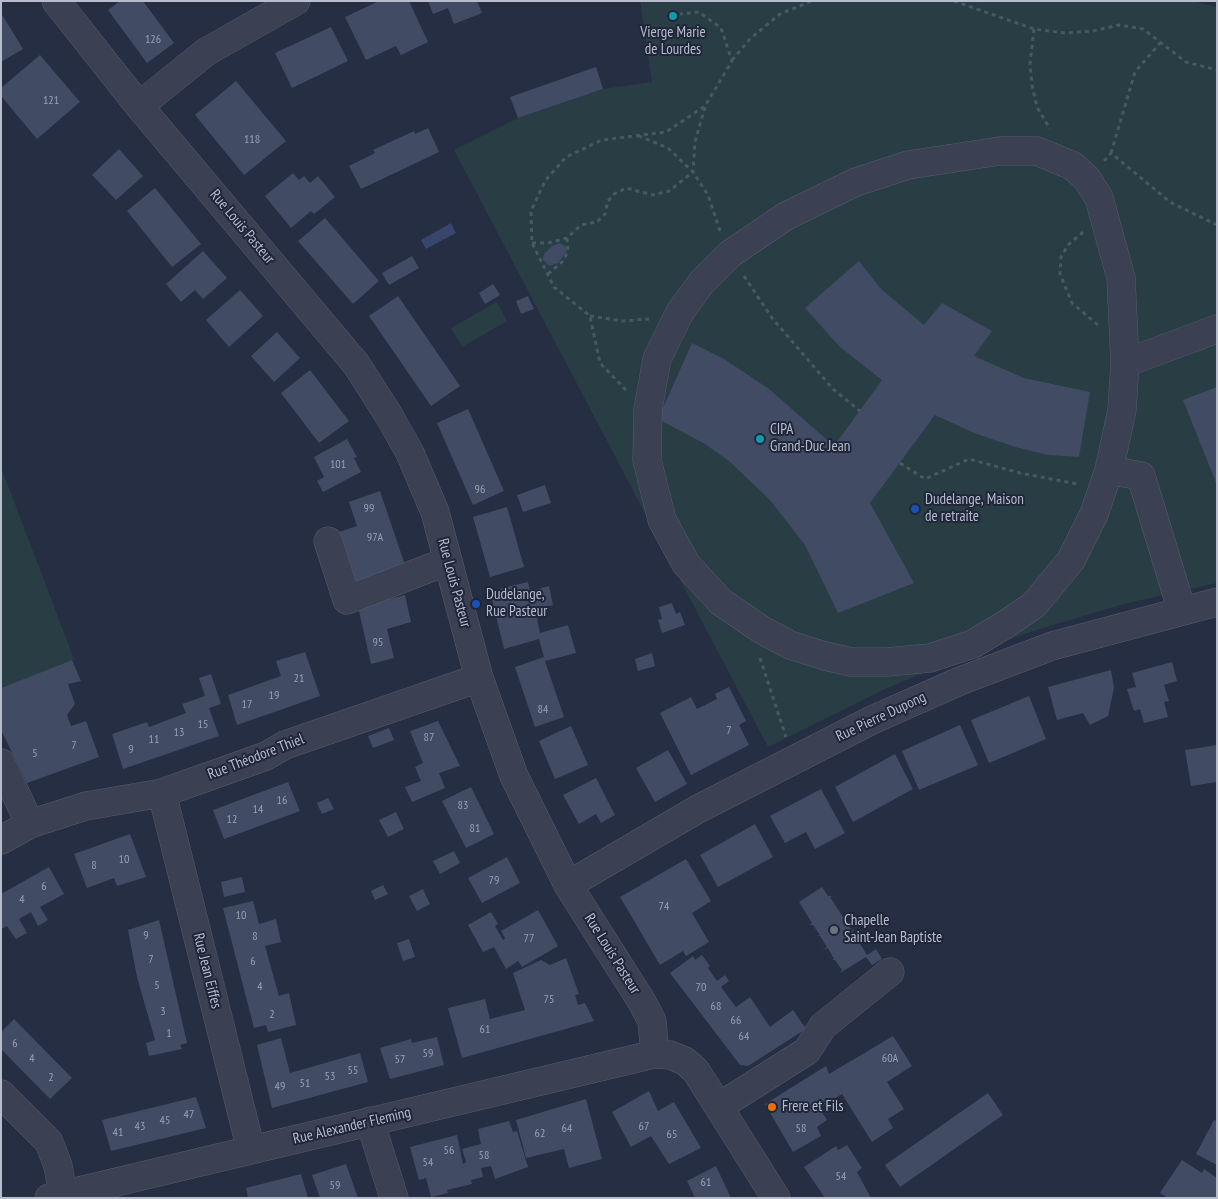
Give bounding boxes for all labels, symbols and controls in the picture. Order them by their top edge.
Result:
marker: Vierge Marie de Lourdes [667,10,679,22]
place label: Vierge Marie de Lourdes [640,24,706,59]
house number: 126 [145,33,161,47]
house number: 121 [43,94,59,108]
house number: 118 [244,133,260,147]
street label: Rue Louis Pasteur [206,186,278,268]
place label: CIPA Grand-Duc Jean [770,421,850,456]
marker: CIPA Grand-Duc Jean [754,433,766,445]
house number: 101 [330,458,346,472]
house number: 96 [475,483,485,497]
place label: Dudelange, Maison de retraite [925,491,1024,526]
house number: 99 [364,502,374,516]
marker: Dudelange, Maison de retraite [909,503,921,515]
house number: 97A [367,531,383,545]
street label: Rue Louis Pasteur [433,537,475,629]
place label: Dudelange, Rue Pasteur [486,586,547,621]
marker: Dudelange, Rue Pasteur [470,598,482,610]
house number: 95 [373,636,383,650]
house number: 21 [294,672,304,686]
street label: Rue Pierre Dupong [833,688,929,746]
house number: 19 [269,689,279,703]
house number: 17 [242,698,252,712]
house number: 84 [538,703,548,717]
house number: 15 [198,718,208,732]
house number: 7 [726,724,732,738]
house number: 13 [174,726,184,740]
street label: Rue Théodore Thiel [205,730,307,784]
house number: 87 [424,731,434,745]
house number: 11 [149,733,159,747]
house number: 7 [71,739,77,753]
house number: 9 [128,743,134,757]
house number: 5 [32,747,38,761]
house number: 16 [277,794,287,808]
house number: 83 [458,799,468,813]
house number: 14 [253,803,263,817]
house number: 12 [227,813,237,827]
house number: 81 [470,822,480,836]
house number: 10 [119,853,129,867]
house number: 8 [91,859,97,873]
house number: 79 [489,874,499,888]
house number: 6 [41,880,47,894]
house number: 4 [19,893,25,907]
house number: 74 [659,900,669,914]
house number: 10 [236,909,246,923]
street label: Rue Louis Pasteur [580,910,644,998]
place label: Chapelle Saint-Jean Baptiste [844,912,942,947]
marker: Chapelle Saint-Jean Baptiste [828,924,840,936]
house number: 9 [143,929,149,943]
house number: 8 [252,930,258,944]
street label: Rue Jean Eiffes [189,931,225,1011]
house number: 77 [524,932,534,946]
house number: 7 [148,953,154,967]
house number: 6 [250,955,256,969]
house number: 5 [154,979,160,993]
house number: 4 [257,980,263,994]
house number: 70 [696,981,706,995]
house number: 75 [544,993,554,1007]
house number: 68 [711,1000,721,1014]
house number: 3 [160,1005,166,1019]
house number: 2 [269,1008,275,1022]
house number: 66 [731,1014,741,1028]
house number: 61 [480,1023,490,1037]
house number: 1 [166,1027,172,1041]
house number: 64 [739,1030,749,1044]
house number: 6 [12,1037,18,1051]
house number: 59 [423,1047,433,1061]
house number: 4 [29,1052,35,1066]
house number: 60A [882,1052,898,1066]
house number: 57 [395,1053,405,1067]
house number: 55 [348,1064,358,1078]
house number: 53 [325,1070,335,1084]
house number: 2 [48,1071,54,1085]
house number: 51 [300,1077,310,1091]
house number: 49 [275,1080,285,1094]
place label: Frere et Fils [782,1098,843,1116]
marker: Frere et Fils [766,1101,778,1113]
street label: Rue Alexander Fleming [291,1104,413,1148]
house number: 47 [184,1108,194,1122]
house number: 45 [160,1114,170,1128]
house number: 43 [135,1120,145,1134]
house number: 67 [639,1120,649,1134]
house number: 64 [562,1122,572,1136]
house number: 58 [796,1122,806,1136]
house number: 41 [113,1126,123,1140]
house number: 62 [535,1127,545,1141]
house number: 65 [667,1128,677,1142]
house number: 56 [444,1144,454,1158]
house number: 58 [479,1149,489,1163]
house number: 54 [423,1156,433,1170]
house number: 54 [836,1170,846,1184]
house number: 61 [701,1176,711,1190]
house number: 59 [330,1179,340,1193]

